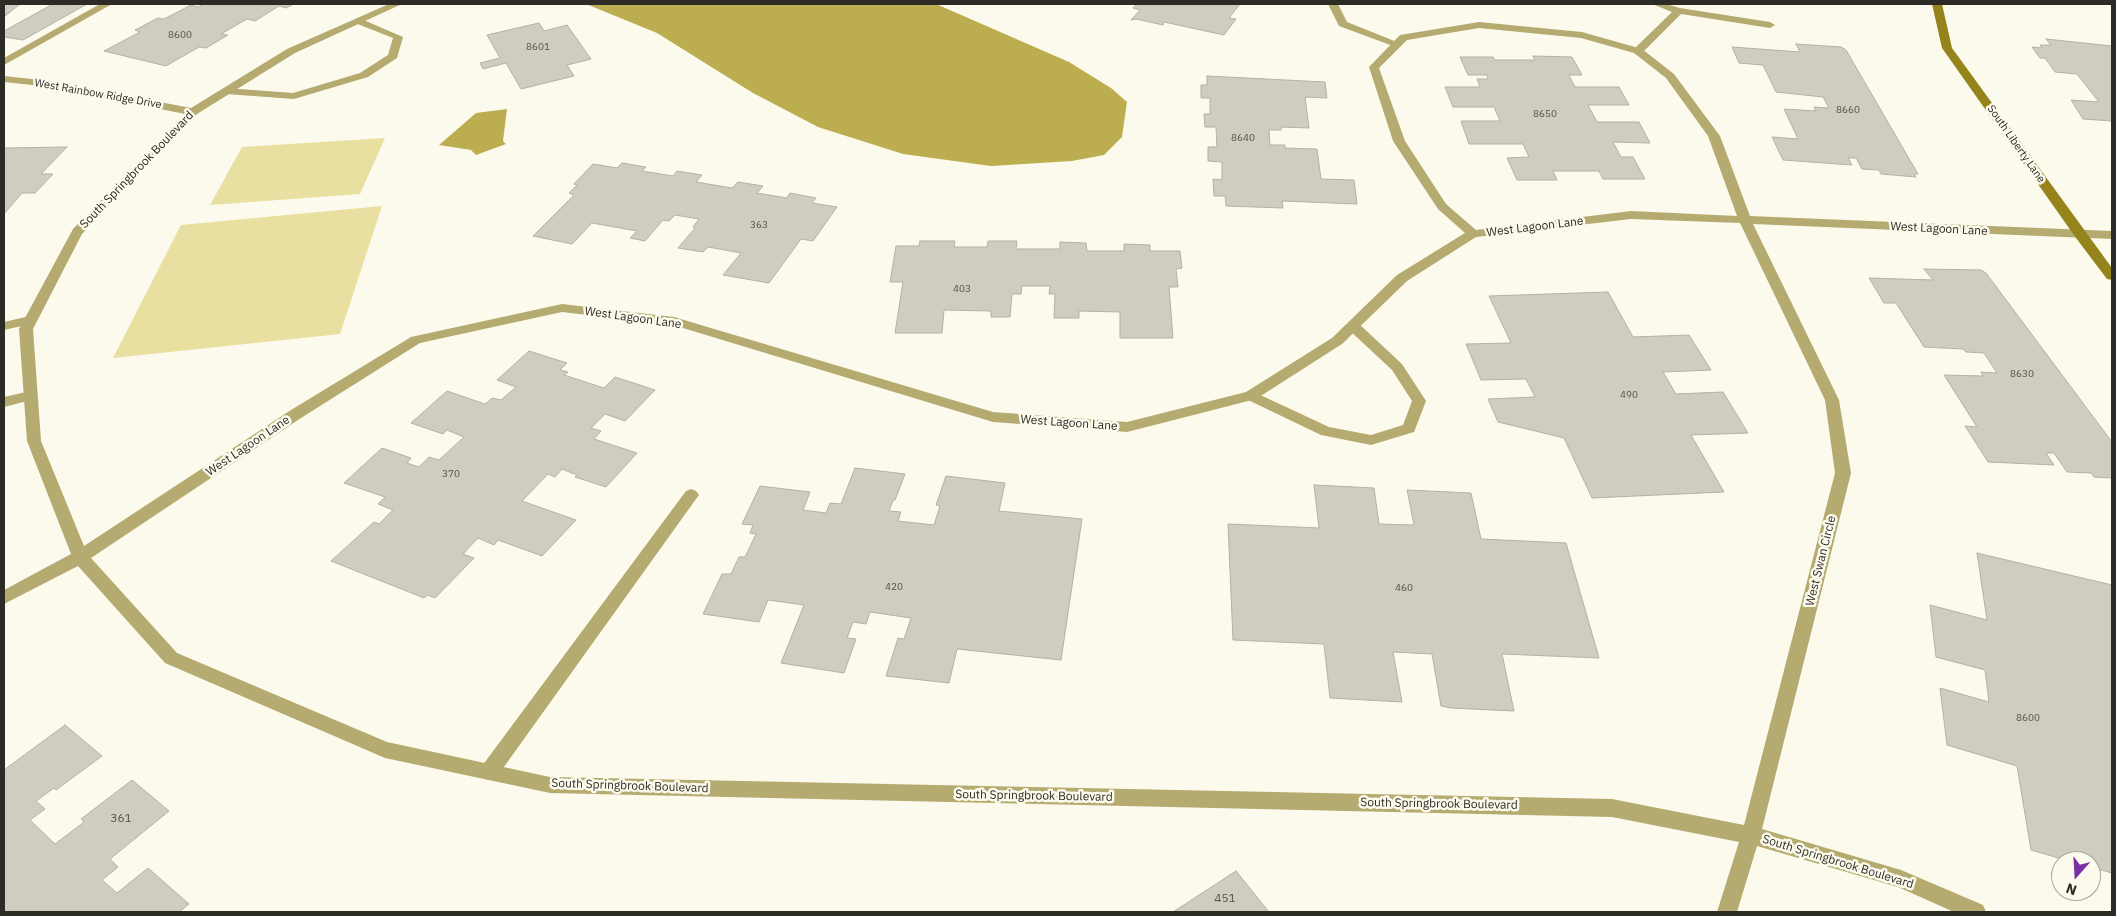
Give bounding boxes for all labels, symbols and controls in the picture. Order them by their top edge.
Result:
house number: 8600 [168,29,192,41]
house number: 8601 [526,41,550,53]
street label: West Rainbow Ridge Drive [33,76,163,112]
street label: South Liberty Lane [1984,103,2048,185]
house number: 8660 [1836,104,1860,116]
street label: South Springbrook Boulevard [77,108,197,232]
house number: 8650 [1533,108,1557,120]
house number: 8640 [1231,132,1255,144]
street label: West Lagoon Lane [1486,214,1584,240]
house number: 363 [750,219,768,231]
street label: West Lagoon Lane [1890,219,1988,239]
house number: 403 [953,283,971,295]
street label: West Lagoon Lane [584,304,682,332]
house number: 8630 [2010,368,2034,380]
house number: 490 [1620,389,1638,401]
street label: West Lagoon Lane [1020,412,1118,434]
street label: West Lagoon Lane [204,413,292,479]
house number: 370 [442,468,460,480]
street label: West Swan Circle [1803,514,1839,608]
house number: 420 [885,581,903,593]
house number: 460 [1395,582,1413,594]
house number: 8600 [2016,712,2040,724]
street label: South Springbrook Boulevard [551,776,709,796]
street label: South Springbrook Boulevard [955,787,1113,805]
street label: South Springbrook Boulevard [1360,795,1518,813]
house number: 361 [110,812,132,826]
street label: South Springbrook Boulevard [1761,832,1915,892]
north arrow [2051,851,2101,901]
text: N [2064,879,2079,899]
house number: 451 [1214,892,1236,906]

